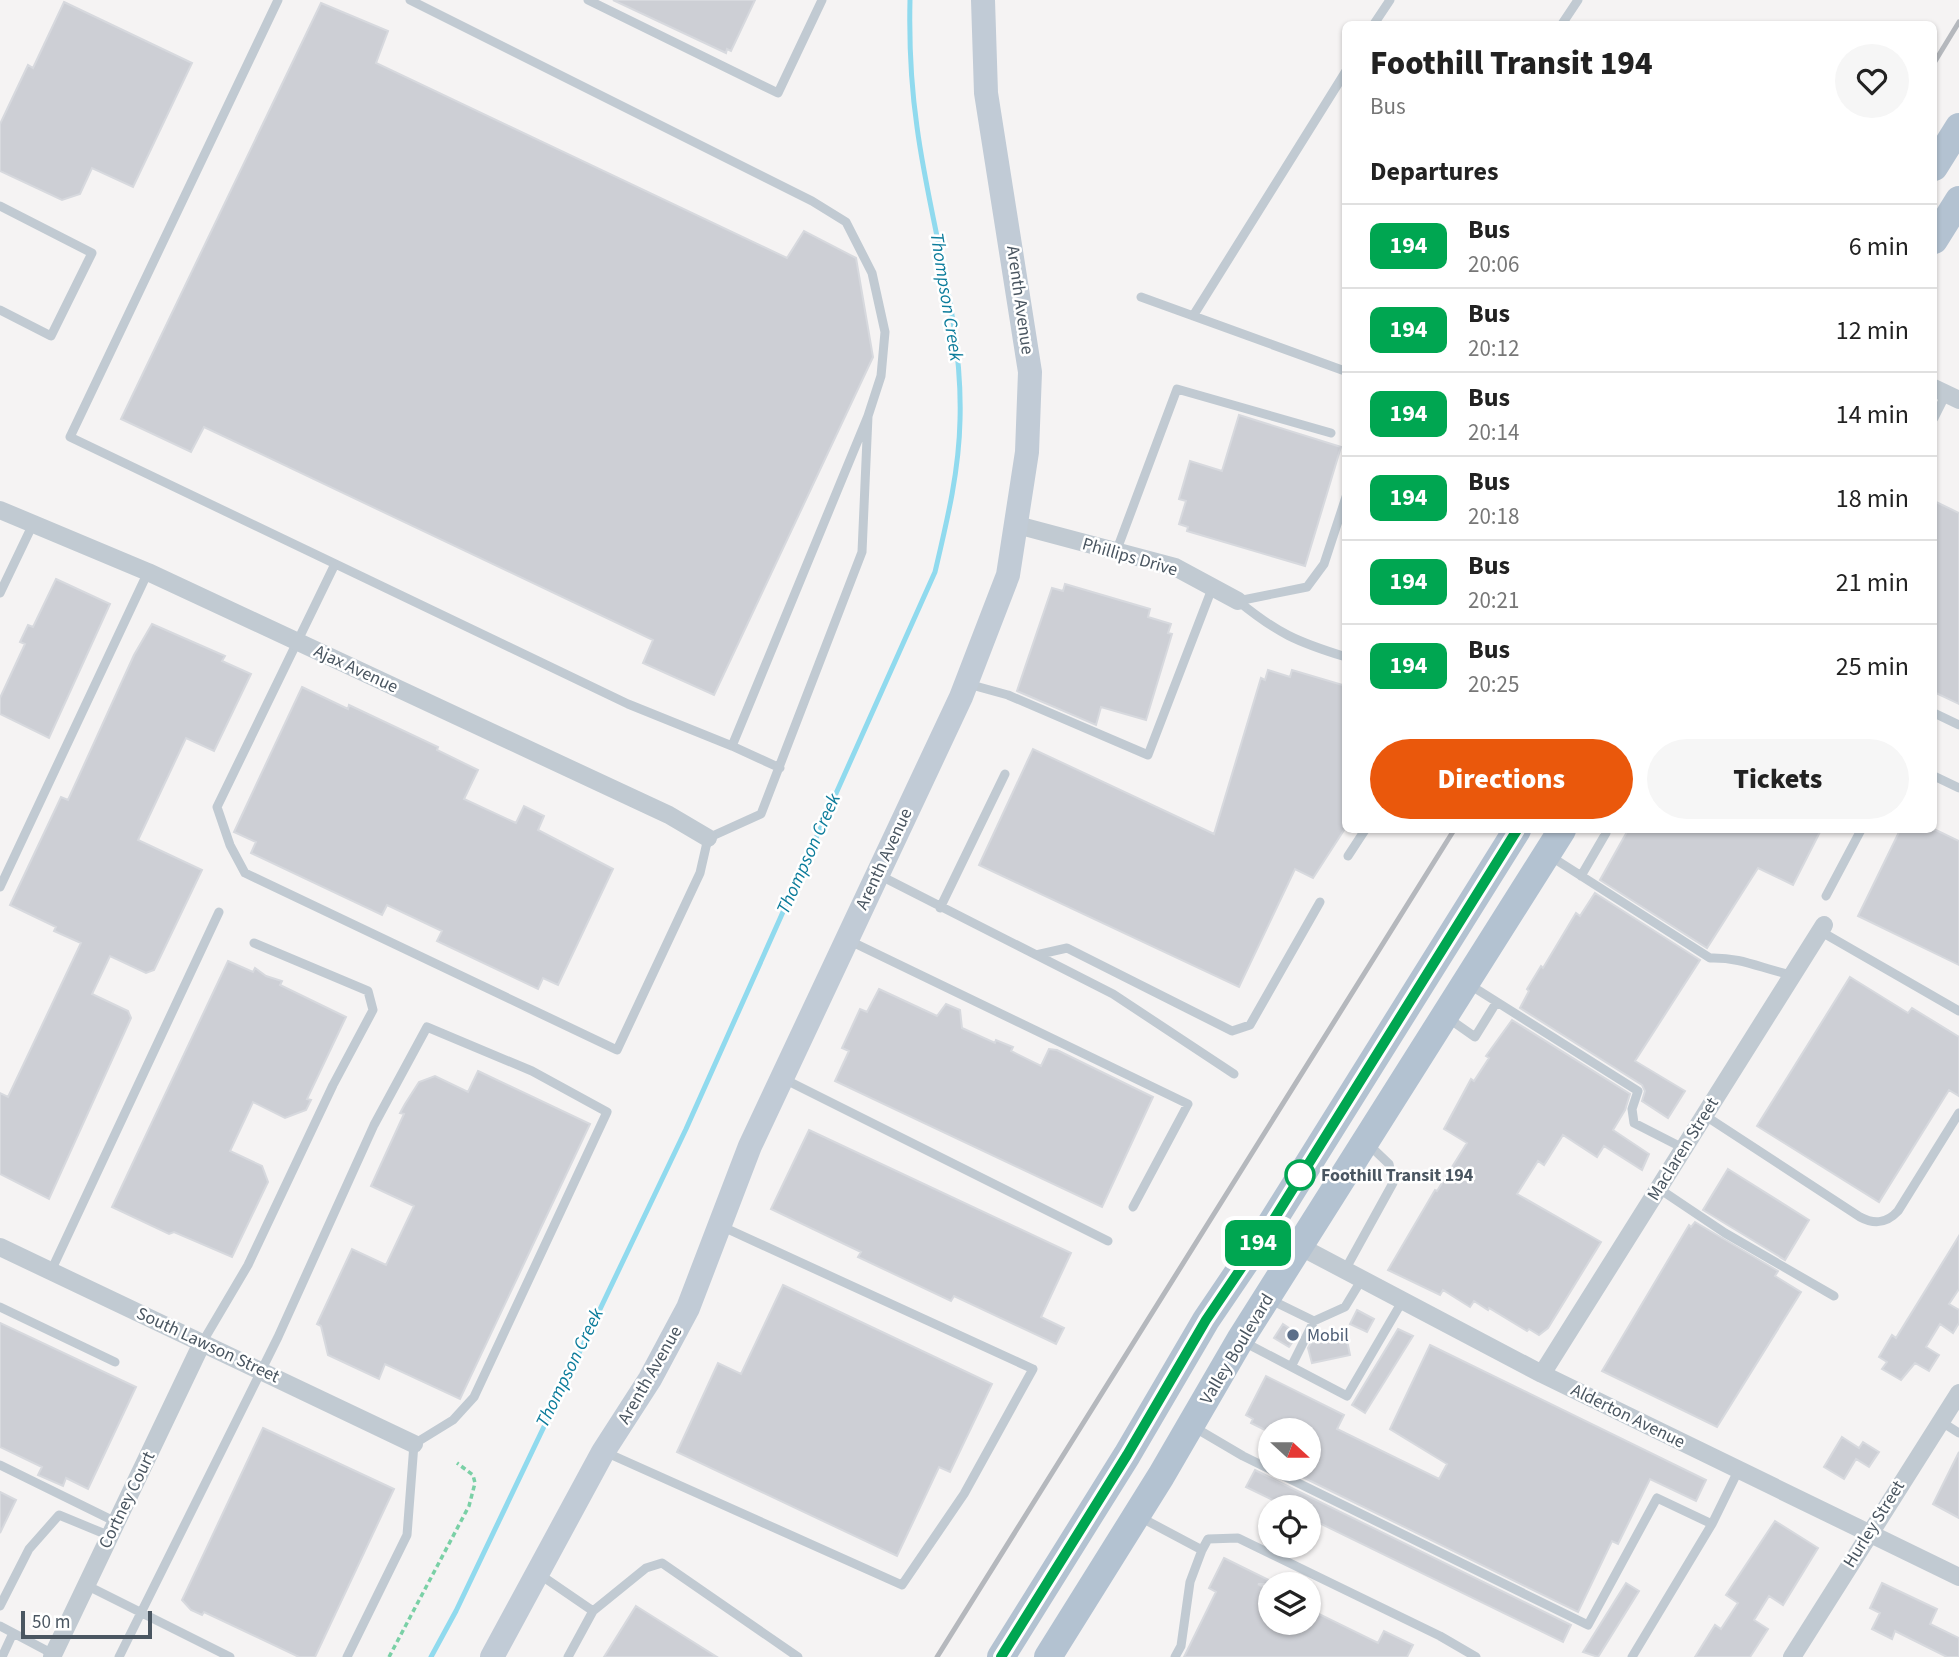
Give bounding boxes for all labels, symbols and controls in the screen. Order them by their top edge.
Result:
text: Foothill Transit 194 [1370,40,1653,87]
button: heart [1835,44,1909,118]
text: Bus [1370,90,1406,123]
text: Departures [1370,153,1498,190]
text: Bus [1468,211,1510,248]
text: 194 [1389,228,1428,263]
text: 6 min [1849,228,1909,265]
water label: Thompson Creek [923,231,970,364]
street label: Arenth Avenue [1000,244,1040,356]
text: 20:06 [1468,248,1519,281]
text: Bus [1468,295,1510,332]
text: 194 [1389,312,1428,347]
text: 12 min [1836,312,1909,349]
text: 20:12 [1468,332,1519,365]
text: Bus [1468,379,1510,416]
text: 194 [1389,396,1428,431]
text: 14 min [1836,396,1909,433]
text: 20:14 [1468,416,1519,449]
text: Bus [1468,463,1510,500]
text: 194 [1389,480,1428,515]
text: 18 min [1836,480,1909,517]
text: 20:18 [1468,500,1519,533]
street label: Phillips Drive [1079,531,1181,583]
text: Bus [1468,547,1510,584]
text: 194 [1389,564,1428,599]
text: 21 min [1836,564,1909,601]
text: 20:21 [1468,584,1519,617]
text: Bus [1468,631,1510,668]
street label: Ajax Avenue [310,639,402,699]
text: 194 [1389,648,1428,683]
text: 25 min [1836,648,1909,685]
text: 20:25 [1468,668,1519,701]
button: Directions [1370,739,1633,819]
button: Tickets [1647,739,1909,819]
water label: Thompson Creek [770,788,848,919]
street label: Arenth Avenue [850,804,919,914]
street label: Maclaren Street [1641,1093,1725,1205]
marker: Foothill Transit 194 [1285,1160,1315,1190]
place label: Foothill Transit 194 [1321,1163,1474,1188]
line badge: 194 [1218,1220,1298,1266]
text: 194 [1239,1225,1277,1260]
street label: Valley Boulevard [1194,1289,1280,1409]
street label: South Lawson Street [132,1301,284,1389]
water label: Thompson Creek [529,1303,611,1432]
street label: Arenth Avenue [612,1321,688,1429]
place label: Mobil [1307,1323,1349,1348]
marker: Mobil [1285,1327,1301,1343]
street label: Alderton Avenue [1567,1378,1689,1454]
north arrow [1258,1418,1321,1480]
map controls [1258,1418,1321,1635]
street label: Cortney Court [93,1447,161,1553]
street label: Hurley Street [1837,1476,1911,1572]
button: locate [1258,1495,1321,1558]
button: layers [1258,1572,1321,1635]
scale bar [21,1608,152,1640]
text: 50 m [32,1609,70,1636]

